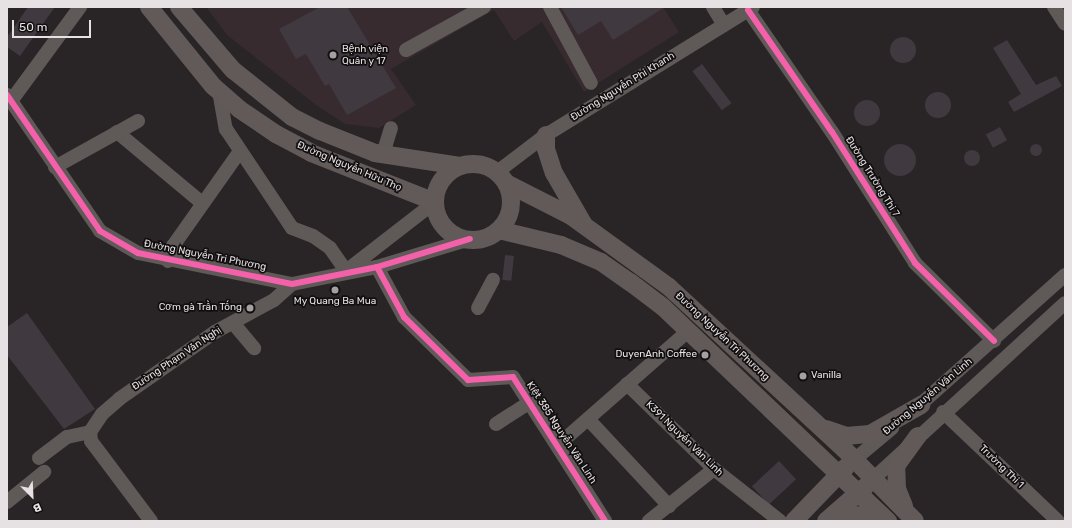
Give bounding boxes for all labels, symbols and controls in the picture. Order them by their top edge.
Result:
scale bar [14,12,93,38]
text: 50 m [19,20,47,34]
place label: Bệnh viện Quân y 17 [342,43,388,66]
marker: Bệnh viện Quân y 17 [327,49,339,61]
street label: Đường Nguyễn Phi Khanh [569,50,677,124]
street label: Đường Trường Thi 7 [842,134,902,220]
street label: Đường Nguyễn Hữu Thọ [295,139,403,195]
street label: Đường Nguyễn Tri Phương [143,238,267,274]
marker: My Quang Ba Mua [330,285,340,295]
street label: Đường Nguyễn Tri Phương [672,290,772,384]
place label: My Quang Ba Mua [294,296,376,308]
place label: Cơm gà Trần Tống [158,302,242,314]
marker: Cơm gà Trần Tống [245,303,255,313]
street label: Đường Phạm Văn Nghị [130,325,224,393]
place label: DuyenAnh Coffee [615,349,697,361]
marker: DuyenAnh Coffee [700,350,710,360]
street label: Đường Nguyễn Văn Linh [881,356,975,438]
place label: Vanilla [811,370,841,382]
marker: Vanilla [798,371,808,381]
street label: Kiệt 385 Nguyễn Văn Linh [523,380,599,486]
street label: K391 Nguyễn Văn Linh [643,399,725,479]
street label: Trường Thi 1 [976,443,1026,491]
north arrow [12,476,52,516]
text: B [31,500,43,515]

